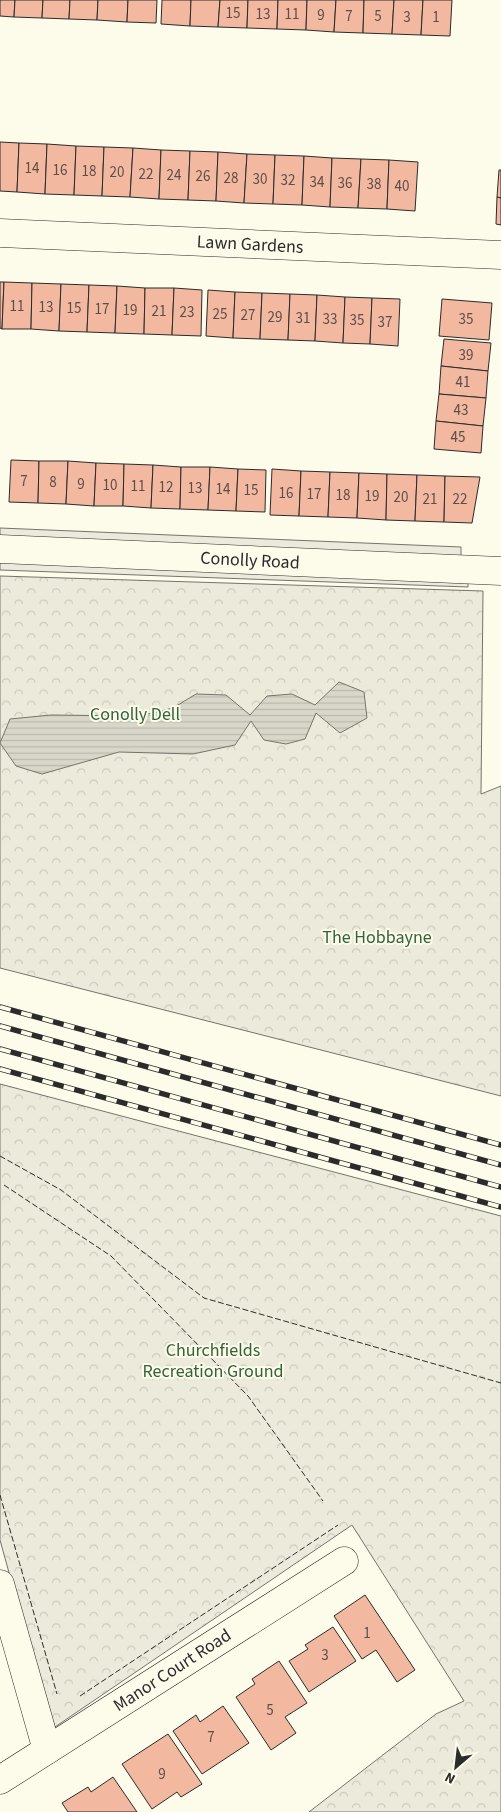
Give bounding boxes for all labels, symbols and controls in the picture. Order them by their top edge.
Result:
house number: 15 [226,3,240,24]
house number: 13 [256,4,270,25]
house number: 11 [285,4,299,25]
house number: 9 [317,5,325,26]
house number: 7 [345,6,353,27]
house number: 5 [374,6,382,27]
house number: 3 [403,7,411,28]
house number: 1 [432,7,440,28]
house number: 14 [25,158,40,179]
house number: 16 [53,160,67,181]
house number: 18 [82,161,96,182]
house number: 20 [110,162,124,183]
house number: 22 [139,164,153,185]
house number: 24 [167,165,182,186]
house number: 26 [196,166,210,187]
house number: 28 [224,168,238,189]
house number: 30 [253,169,267,190]
house number: 32 [281,170,295,191]
house number: 34 [310,172,325,193]
house number: 36 [338,173,352,194]
house number: 38 [367,174,381,195]
house number: 40 [395,176,409,197]
street label: Lawn Gardens [196,229,304,260]
house number: 11 [10,296,24,317]
house number: 13 [39,297,53,318]
house number: 15 [67,298,81,319]
house number: 17 [95,299,109,320]
house number: 19 [123,300,137,321]
house number: 21 [152,301,166,322]
house number: 23 [180,302,194,323]
house number: 25 [213,304,227,325]
house number: 27 [241,305,255,326]
house number: 29 [268,307,282,328]
house number: 31 [296,308,310,329]
house number: 33 [323,309,337,330]
house number: 35 [459,309,473,330]
house number: 35 [350,310,364,331]
house number: 37 [378,312,392,333]
house number: 39 [459,345,473,366]
house number: 41 [456,372,470,393]
house number: 43 [454,400,468,421]
house number: 45 [451,427,465,448]
house number: 7 [20,471,28,492]
house number: 8 [49,472,57,493]
house number: 9 [77,474,85,495]
house number: 10 [103,475,117,496]
house number: 11 [131,476,145,497]
house number: 12 [159,477,173,498]
house number: 13 [188,478,202,499]
house number: 14 [216,479,231,500]
house number: 15 [244,480,258,501]
house number: 16 [279,483,293,504]
house number: 17 [307,484,321,505]
house number: 18 [336,485,350,506]
house number: 19 [365,486,379,507]
house number: 20 [394,487,408,508]
house number: 21 [423,489,437,510]
house number: 22 [453,489,467,510]
street label: Conolly Road [200,545,300,576]
park label: Conolly Dell [90,702,180,727]
park label: The Hobbayne [322,925,432,950]
park label: Churchfields Recreation Ground [142,1338,284,1384]
street label: Manor Court Road [108,1623,236,1718]
house number: 1 [363,1623,371,1644]
house number: 3 [321,1645,329,1666]
house number: 5 [266,1700,274,1721]
house number: 7 [207,1727,215,1748]
north arrow [431,1742,481,1792]
house number: 9 [158,1764,166,1785]
text: N [442,1767,459,1789]

